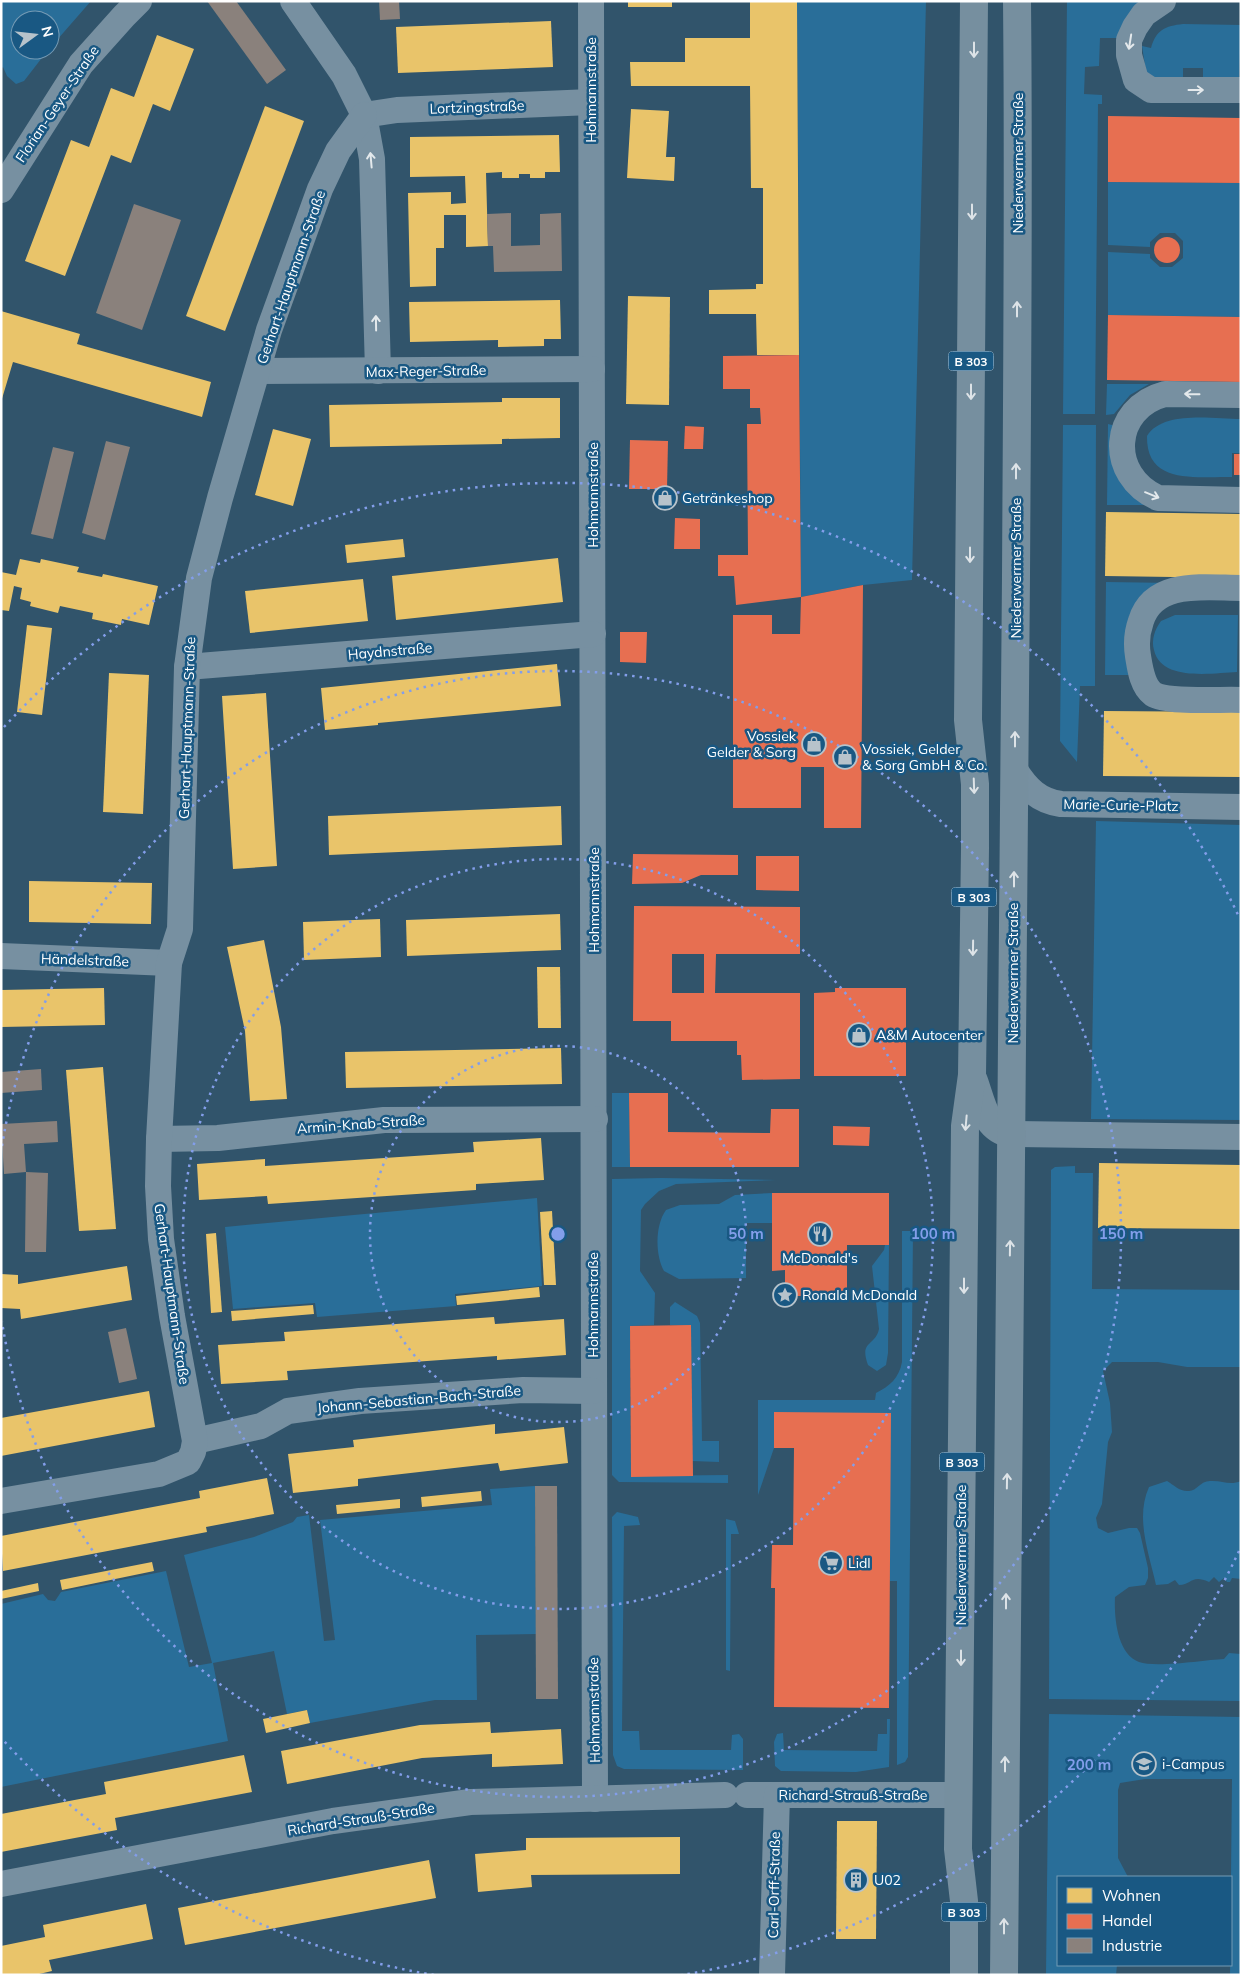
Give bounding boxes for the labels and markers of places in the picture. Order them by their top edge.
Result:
shop icon: Getränkeshop [652,485,678,511]
place label: Getränkeshop [682,489,773,507]
place label: Vossiek Gelder & Sorg [707,727,797,761]
shop icon: Vossiek Gelder & Sorg [801,731,827,757]
place label: Vossiek, Gelder & Sorg GmbH & Co. [862,740,987,774]
shop icon: Vossiek, Gelder & Sorg GmbH & Co. [832,744,858,770]
shop icon: A&M Autocenter [846,1022,872,1048]
place label: A&M Autocenter [876,1026,984,1044]
restaurant icon: McDonald's [807,1221,833,1247]
centre of rings [549,1225,567,1243]
place label: McDonald's [782,1249,858,1267]
place icon: Ronald McDonald [772,1282,798,1308]
place label: Ronald McDonald [802,1286,917,1304]
supermarket icon: Lidl [818,1550,844,1576]
place label: Lidl [848,1554,871,1572]
school or university icon: i-Campus [1131,1751,1157,1777]
place label: i-Campus [1162,1755,1225,1773]
building icon: U02 [843,1867,869,1893]
place label: U02 [874,1871,901,1889]

